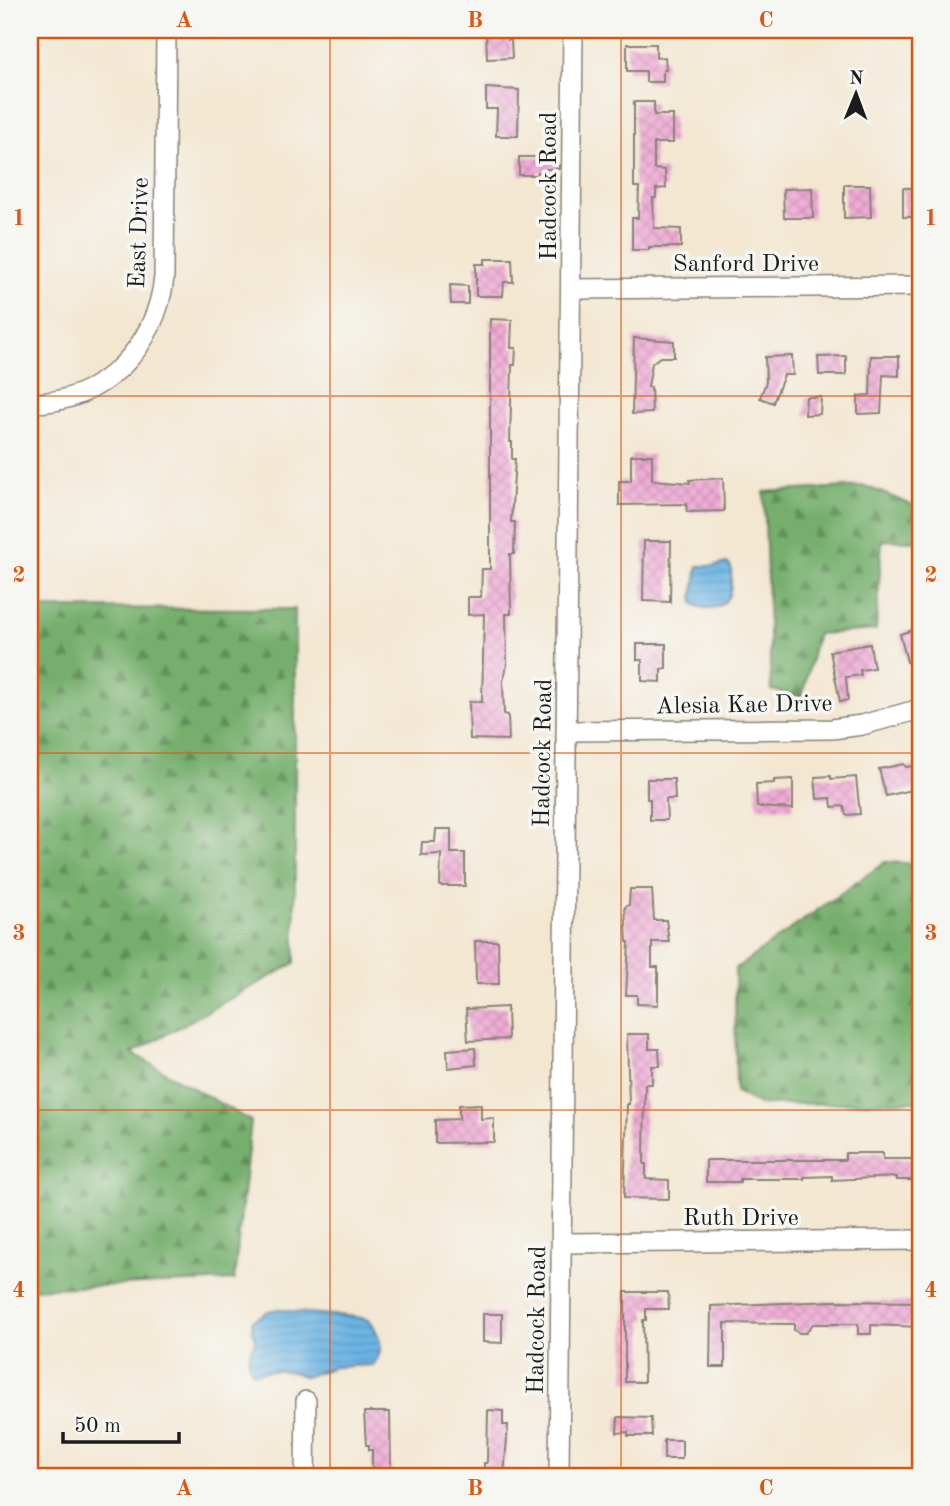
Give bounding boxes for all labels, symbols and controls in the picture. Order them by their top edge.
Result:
text: A [175,9,193,32]
text: B [467,9,483,32]
text: C [758,9,774,32]
north arrow [820,60,890,130]
text: N [849,70,864,89]
street label: Hadcock Road [538,112,562,260]
street label: East Drive [126,177,154,289]
text: 1 [12,207,26,230]
text: 1 [924,207,938,230]
street label: Sanford Drive [673,253,819,277]
text: 2 [12,564,26,587]
text: 2 [924,564,938,587]
street label: Hadcock Road [531,678,557,828]
street label: Alesia Kae Drive [655,692,833,720]
text: 3 [12,922,26,945]
text: 3 [924,922,938,945]
street label: Ruth Drive [683,1207,799,1231]
street label: Hadcock Road [525,1245,551,1395]
text: 4 [12,1279,26,1302]
text: 4 [924,1279,938,1302]
scale bar [63,1401,178,1445]
text: 50 m [74,1416,121,1437]
text: A [175,1477,193,1500]
text: B [467,1477,483,1500]
text: C [758,1477,774,1500]

